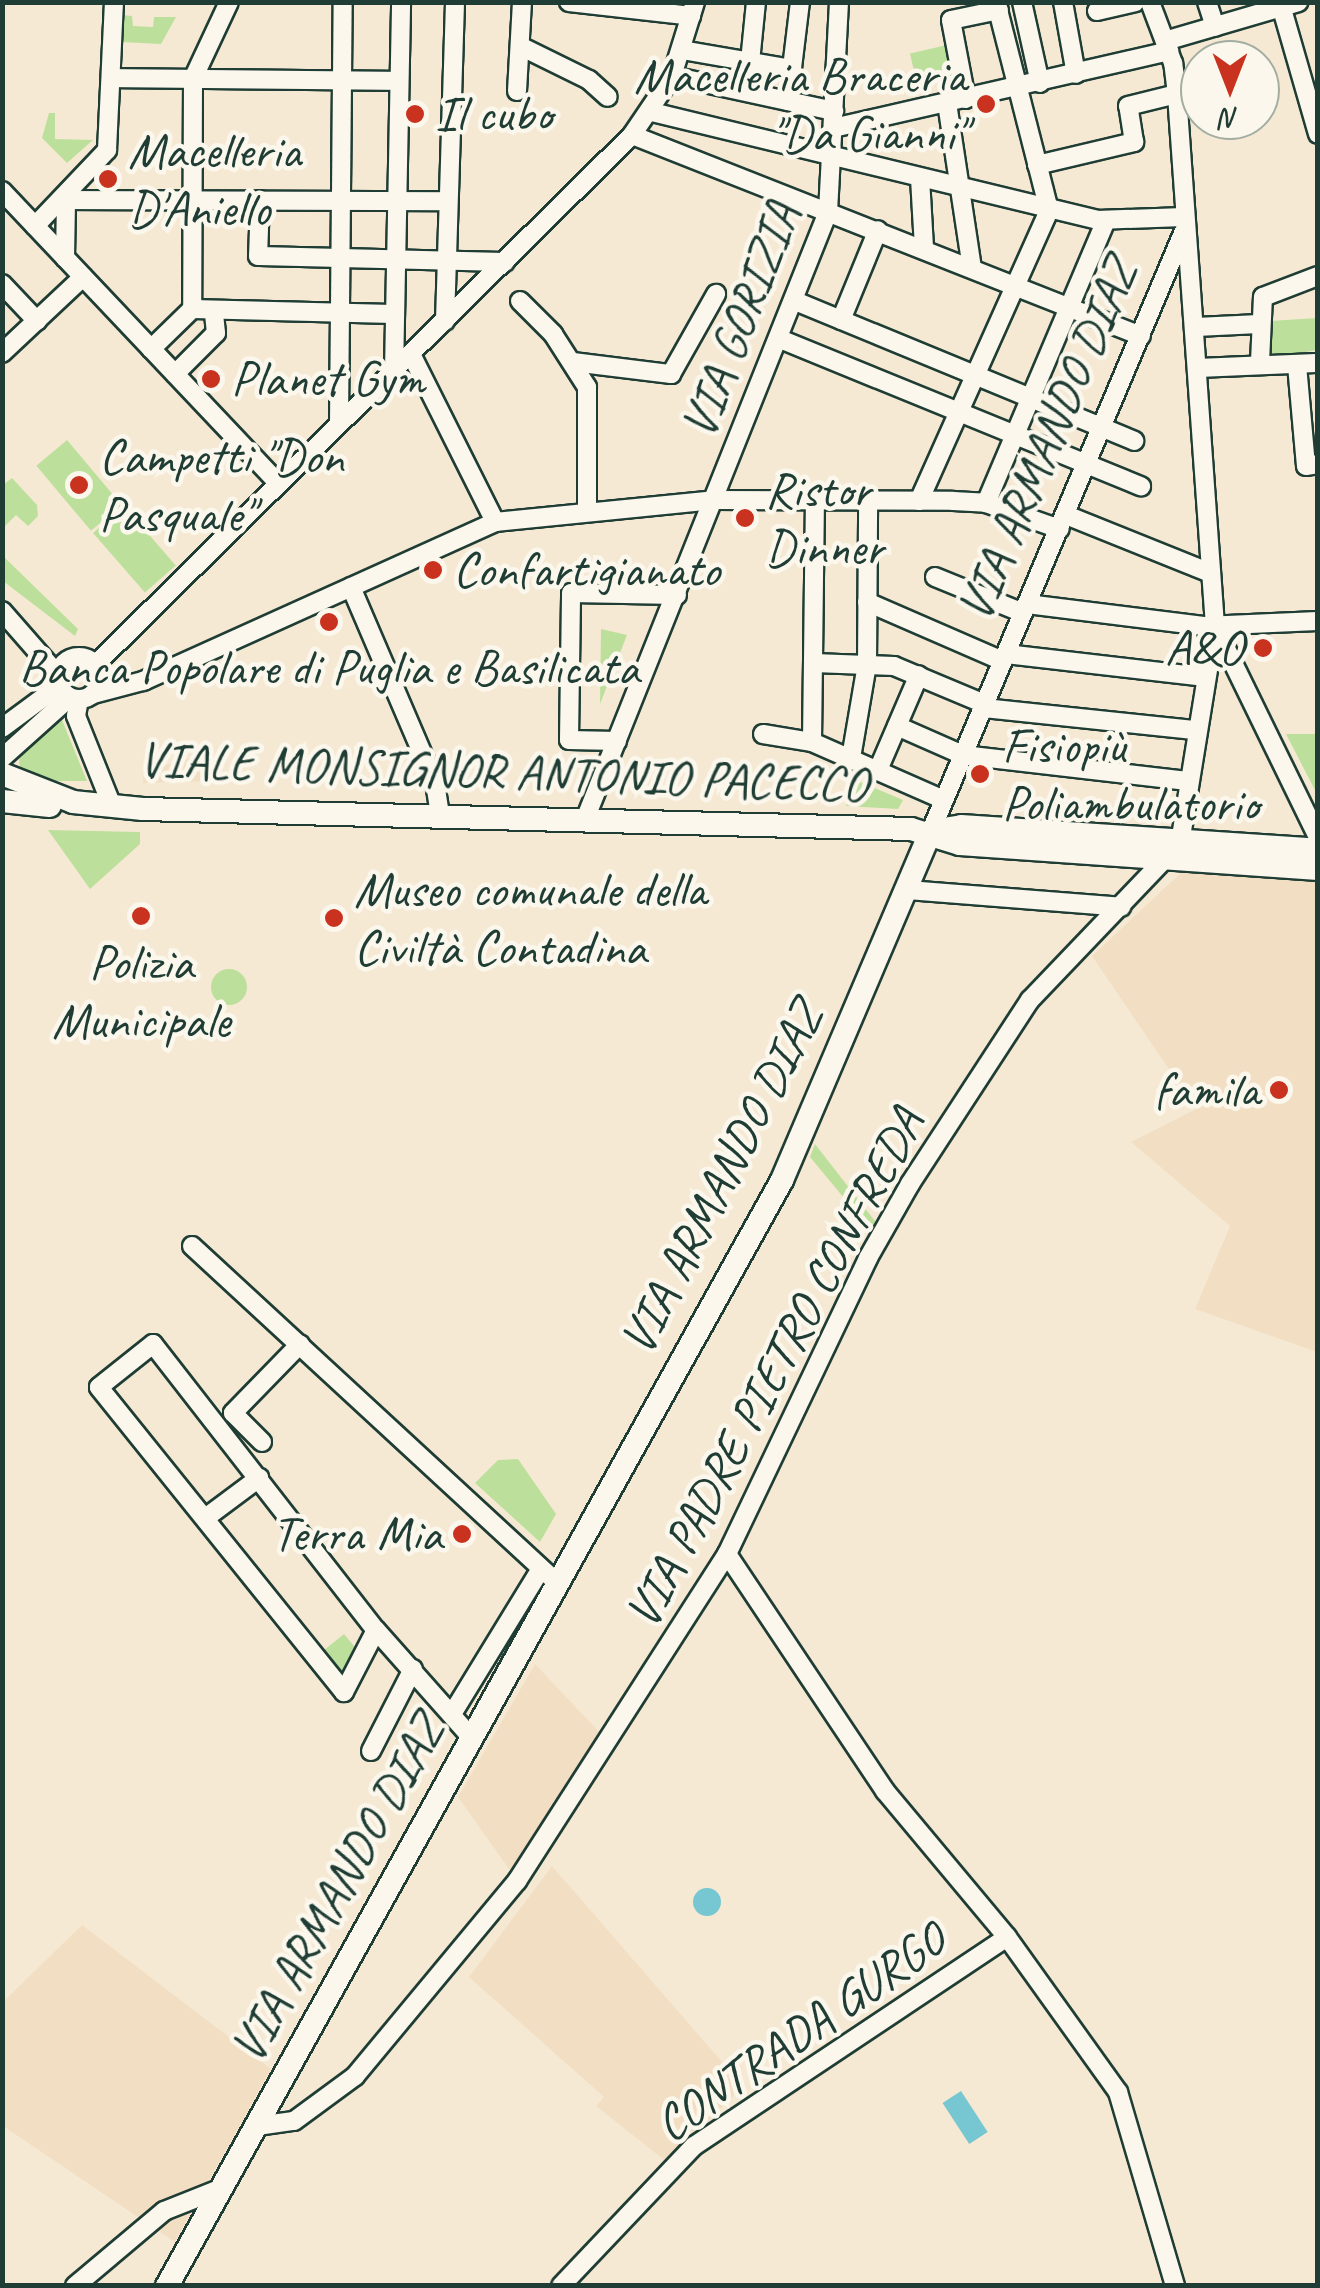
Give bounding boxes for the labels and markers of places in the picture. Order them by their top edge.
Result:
place label: Macelleria Braceria "Da Gianni" [633,45,966,162]
place label: Il cubo [435,84,552,144]
marker: Macelleria Braceria "Da Gianni" [975,93,997,115]
marker: Il cubo [404,103,426,125]
place label: Macelleria D'Aniello [128,120,301,238]
marker: Macelleria D'Aniello [97,168,119,190]
place label: Planet Gym [231,349,424,409]
marker: Planet Gym [200,368,222,390]
place label: Campetti "Don Pasquale" [99,426,344,544]
place label: Ristor Dinner [765,459,883,576]
marker: Campetti "Don Pasquale" [68,474,90,496]
marker: Ristor Dinner [734,507,756,529]
place label: Confartigianato [453,540,720,600]
marker: Confartigianato [422,559,444,581]
marker: Banca Popolare di Puglia e Basilicata [318,611,340,633]
place label: A&O [1165,618,1243,678]
marker: A&O [1252,637,1274,659]
place label: Banca Popolare di Puglia e Basilicata [20,638,638,698]
place label: Fisiopiù Poliambulatorio [1002,715,1259,832]
marker: Fisiopiù Poliambulatorio [967,761,993,787]
place label: Museo comunale della Civiltà Contadina [354,859,708,976]
marker: Polizia Municipale [130,905,152,927]
marker: Museo comunale della Civiltà Contadina [323,907,345,929]
place label: Polizia Municipale [52,932,230,1050]
place label: famila [1154,1060,1259,1120]
marker: famila [1268,1079,1290,1101]
place label: Terra Mia [273,1504,442,1564]
marker: Terra Mia [451,1523,473,1545]

